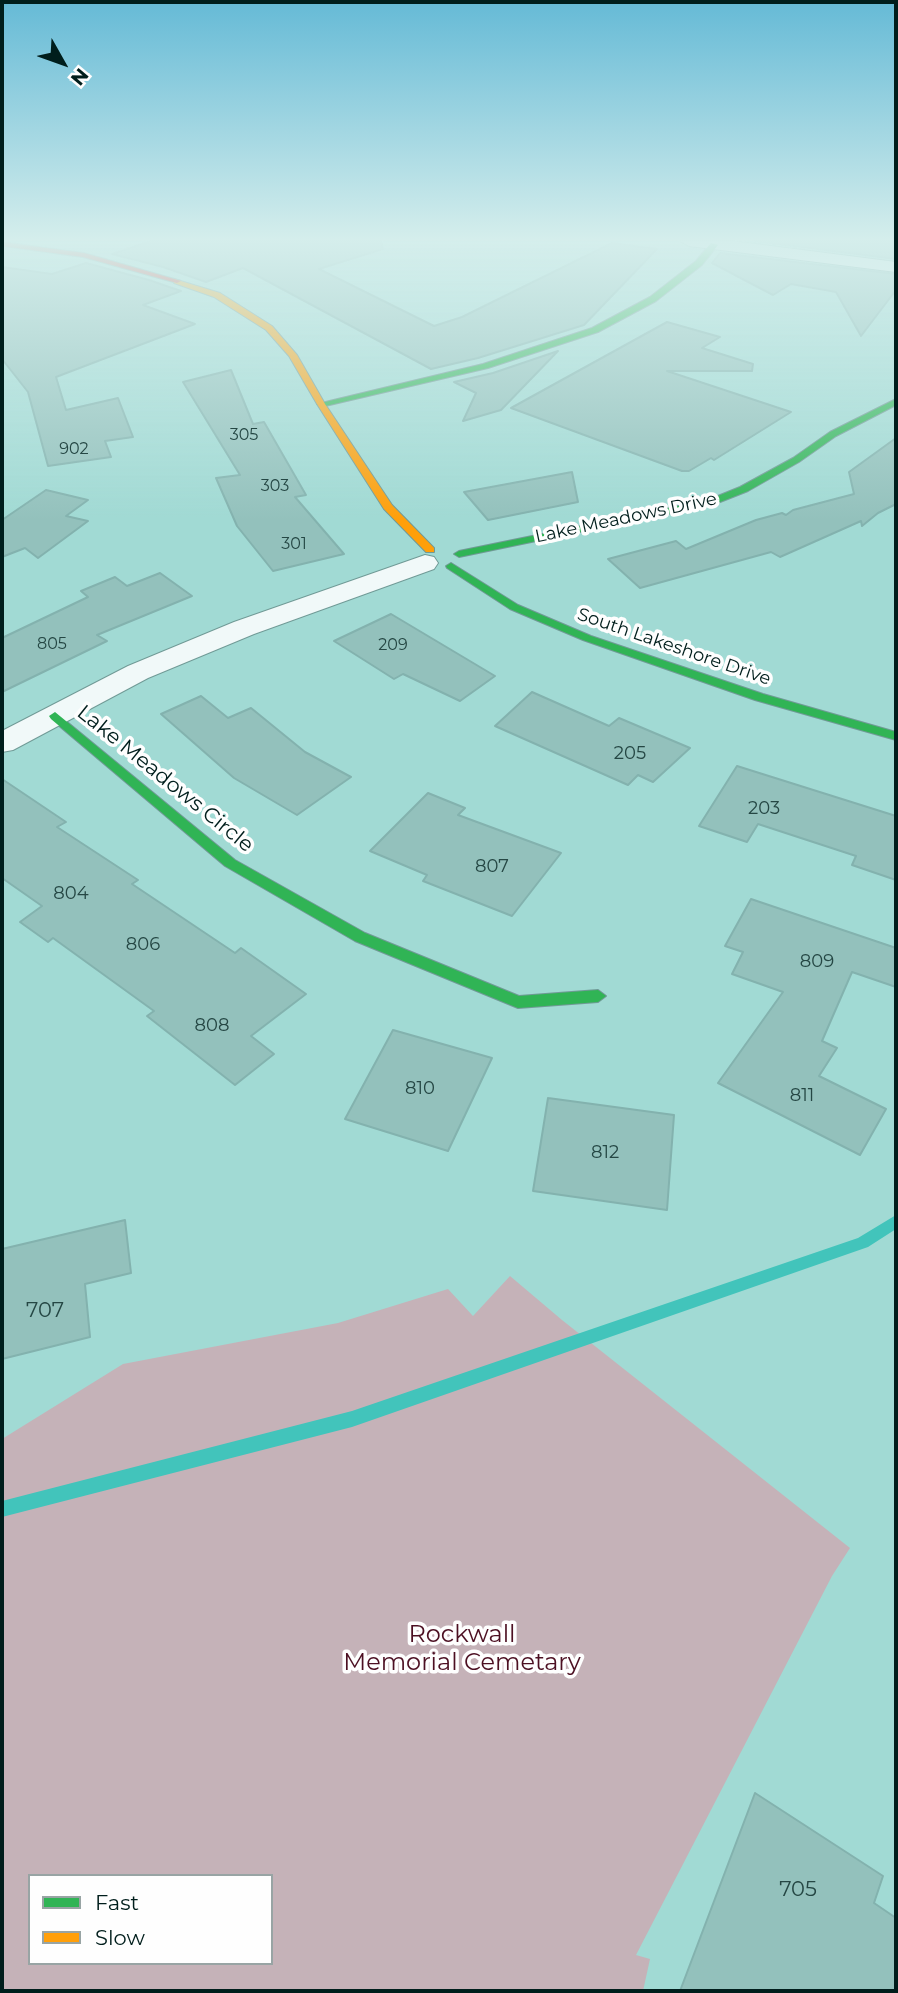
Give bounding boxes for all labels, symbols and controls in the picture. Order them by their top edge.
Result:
north arrow [28,28,98,98]
text: N [66,64,93,90]
house number: 305 [230,425,258,445]
house number: 902 [59,439,89,459]
house number: 303 [261,476,289,496]
street label: Lake Meadows Drive [533,488,719,548]
house number: 301 [281,534,307,554]
street label: South Lakeshore Drive [574,604,774,690]
house number: 805 [37,634,67,654]
house number: 209 [378,635,408,655]
street label: Lake Meadows Circle [72,700,258,858]
house number: 205 [614,743,646,765]
house number: 203 [748,798,780,820]
house number: 807 [475,856,509,878]
house number: 804 [53,883,89,905]
house number: 806 [126,934,160,956]
house number: 809 [800,951,834,973]
house number: 808 [195,1015,229,1037]
house number: 810 [405,1078,435,1100]
house number: 811 [790,1085,814,1107]
house number: 812 [591,1142,619,1164]
house number: 707 [26,1298,64,1324]
park label: Rockwall Memorial Cemetary [343,1621,581,1677]
legend [28,1874,273,1965]
house number: 705 [779,1877,817,1903]
text: Fast [95,1890,139,1915]
text: Slow [95,1925,145,1950]

